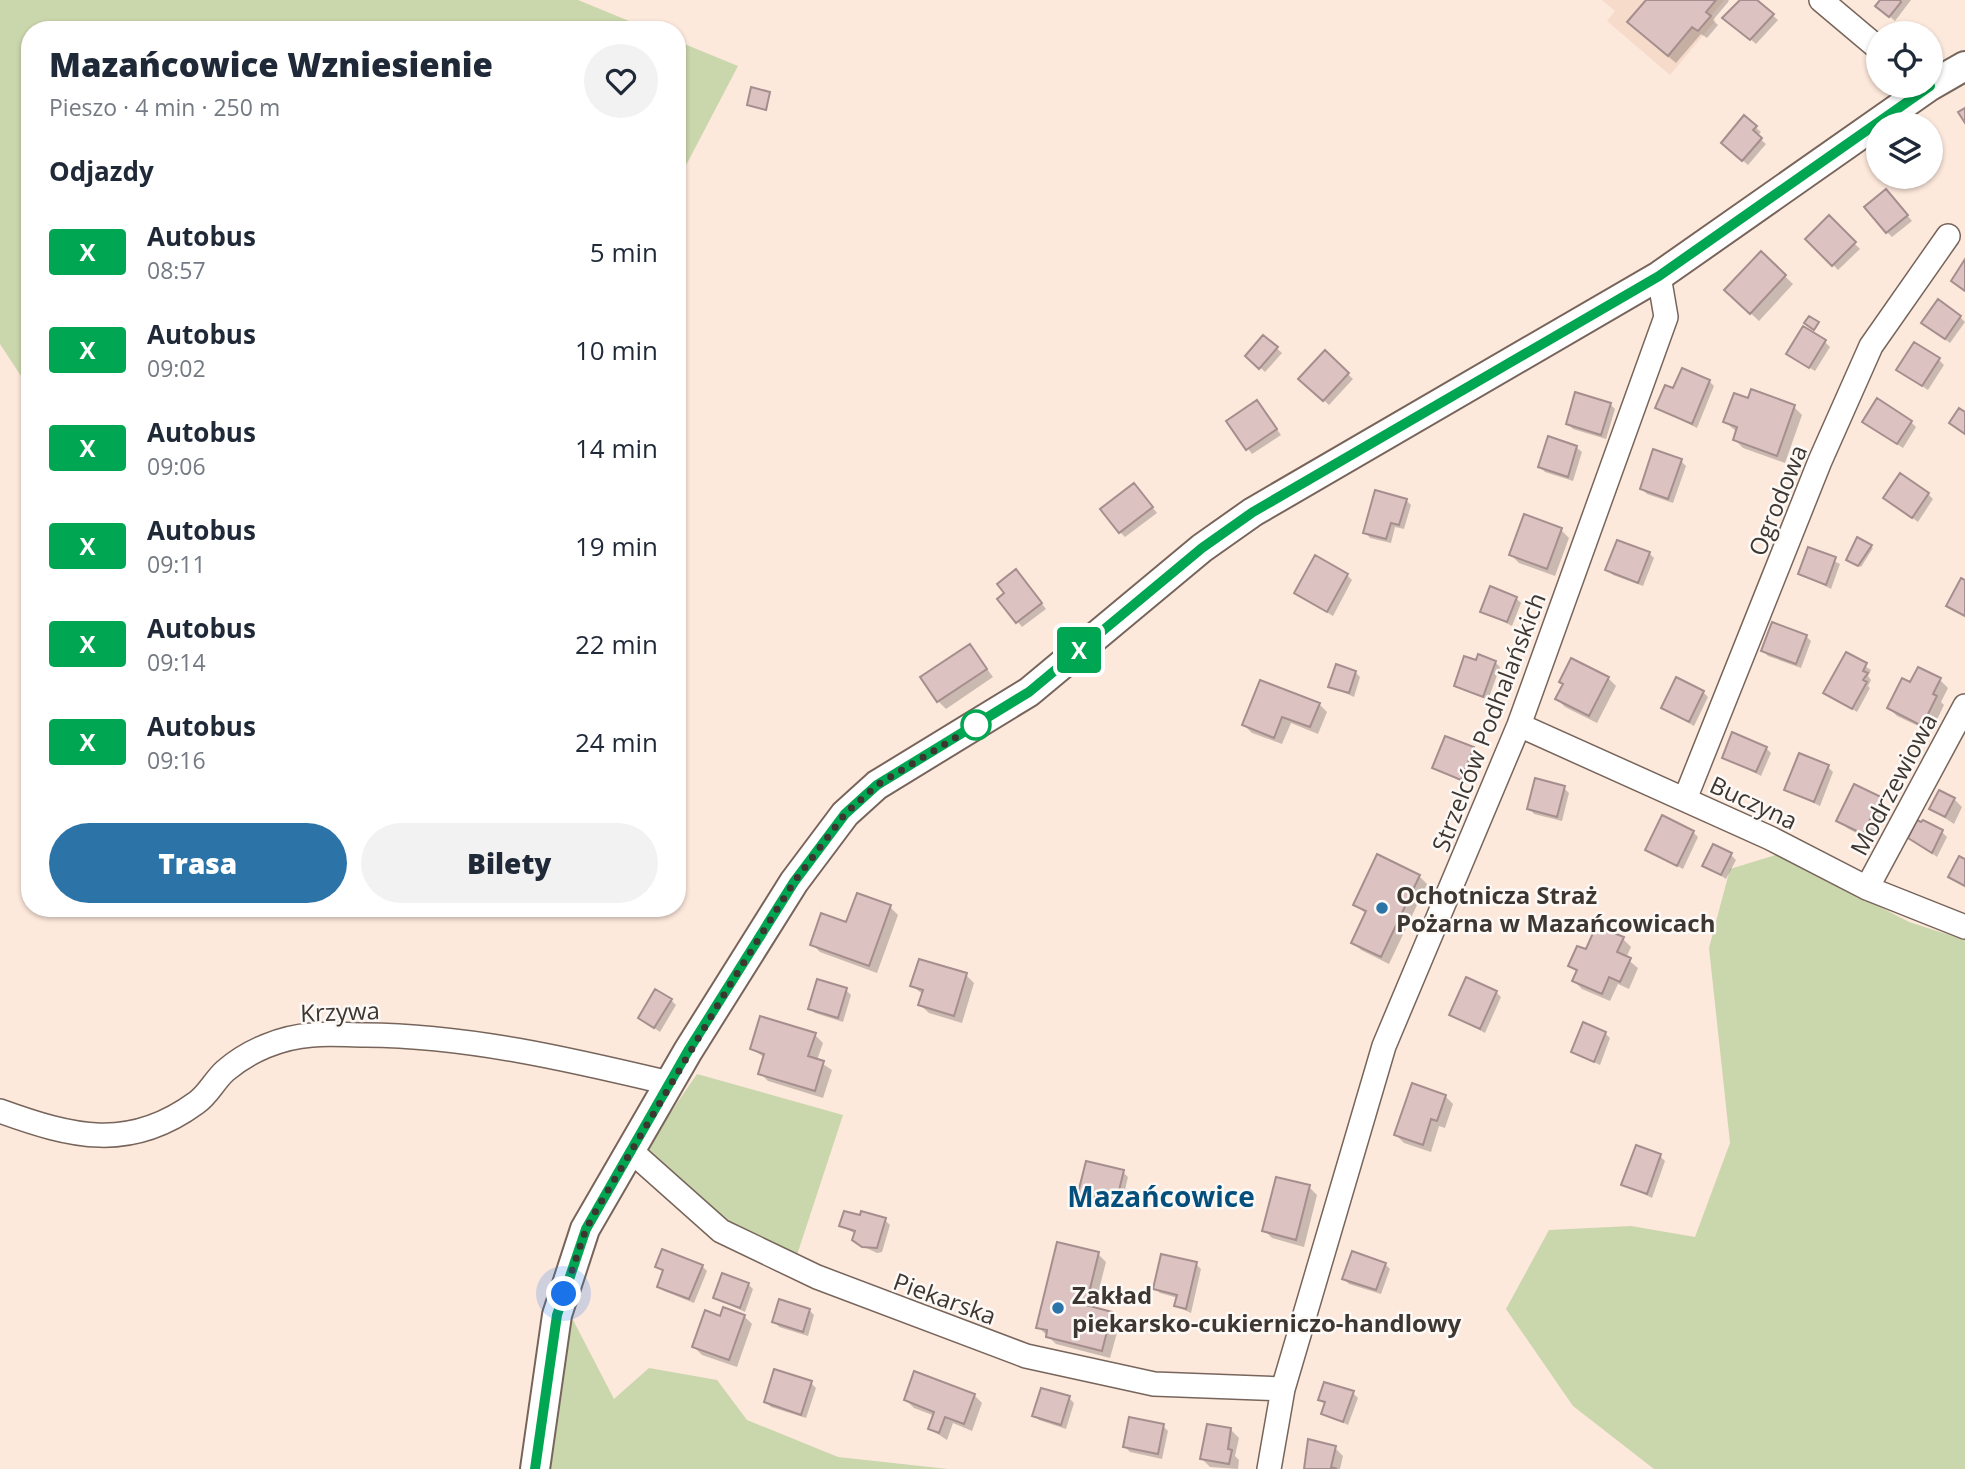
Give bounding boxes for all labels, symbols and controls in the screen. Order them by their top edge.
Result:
map controls [1866,21,1943,189]
button: locate [1866,21,1943,98]
text: Mazańcowice Wzniesienie [49,42,493,87]
button: heart [584,44,658,118]
text: Pieszo · 4 min · 250 m [49,91,280,123]
button: layers [1866,112,1943,189]
text: Odjazdy [49,153,154,189]
text: Autobus [147,218,256,254]
text: 5 min [590,234,658,270]
text: X [79,235,96,268]
text: 08:57 [147,254,206,286]
text: Autobus [147,316,256,352]
text: 10 min [575,332,658,368]
text: X [79,333,96,366]
text: 09:02 [147,352,206,384]
text: Autobus [147,414,256,450]
text: 14 min [575,430,658,466]
text: X [79,431,96,464]
street label: Ogrodowa [1740,440,1814,560]
text: 09:06 [147,450,206,482]
text: Autobus [147,512,256,548]
text: 19 min [575,528,658,564]
text: X [79,529,96,562]
text: 09:11 [147,548,206,580]
street label: Strzelców Podhalańskich [1423,588,1553,856]
text: Autobus [147,610,256,646]
text: 22 min [575,626,658,662]
text: X [79,627,96,660]
line badge: X [1056,627,1102,673]
text: X [1071,633,1087,666]
text: 09:14 [147,646,206,678]
street label: Modrzewiowa [1842,707,1944,861]
text: Autobus [147,708,256,744]
unlabelled marker [961,710,991,740]
text: 24 min [575,724,658,760]
text: X [79,725,96,758]
text: 09:16 [147,744,206,776]
street label: Buczyna [1705,767,1803,837]
button: Trasa [49,823,347,903]
button: Bilety [361,823,658,903]
place label: Ochotnicza Straż Pożarna w Mazańcowicach [1396,878,1715,939]
marker: Ochotnicza Straż Pożarna w Mazańcowicach [1374,900,1390,916]
street label: Krzywa [300,993,380,1029]
district label: Mazańcowice [1067,1177,1255,1215]
street label: Piekarska [889,1264,1001,1332]
your location [546,1276,581,1311]
place label: Zakład piekarsko-cukierniczo-handlowy [1072,1278,1461,1339]
marker: Zakład piekarsko-cukierniczo-handlowy [1050,1300,1066,1316]

